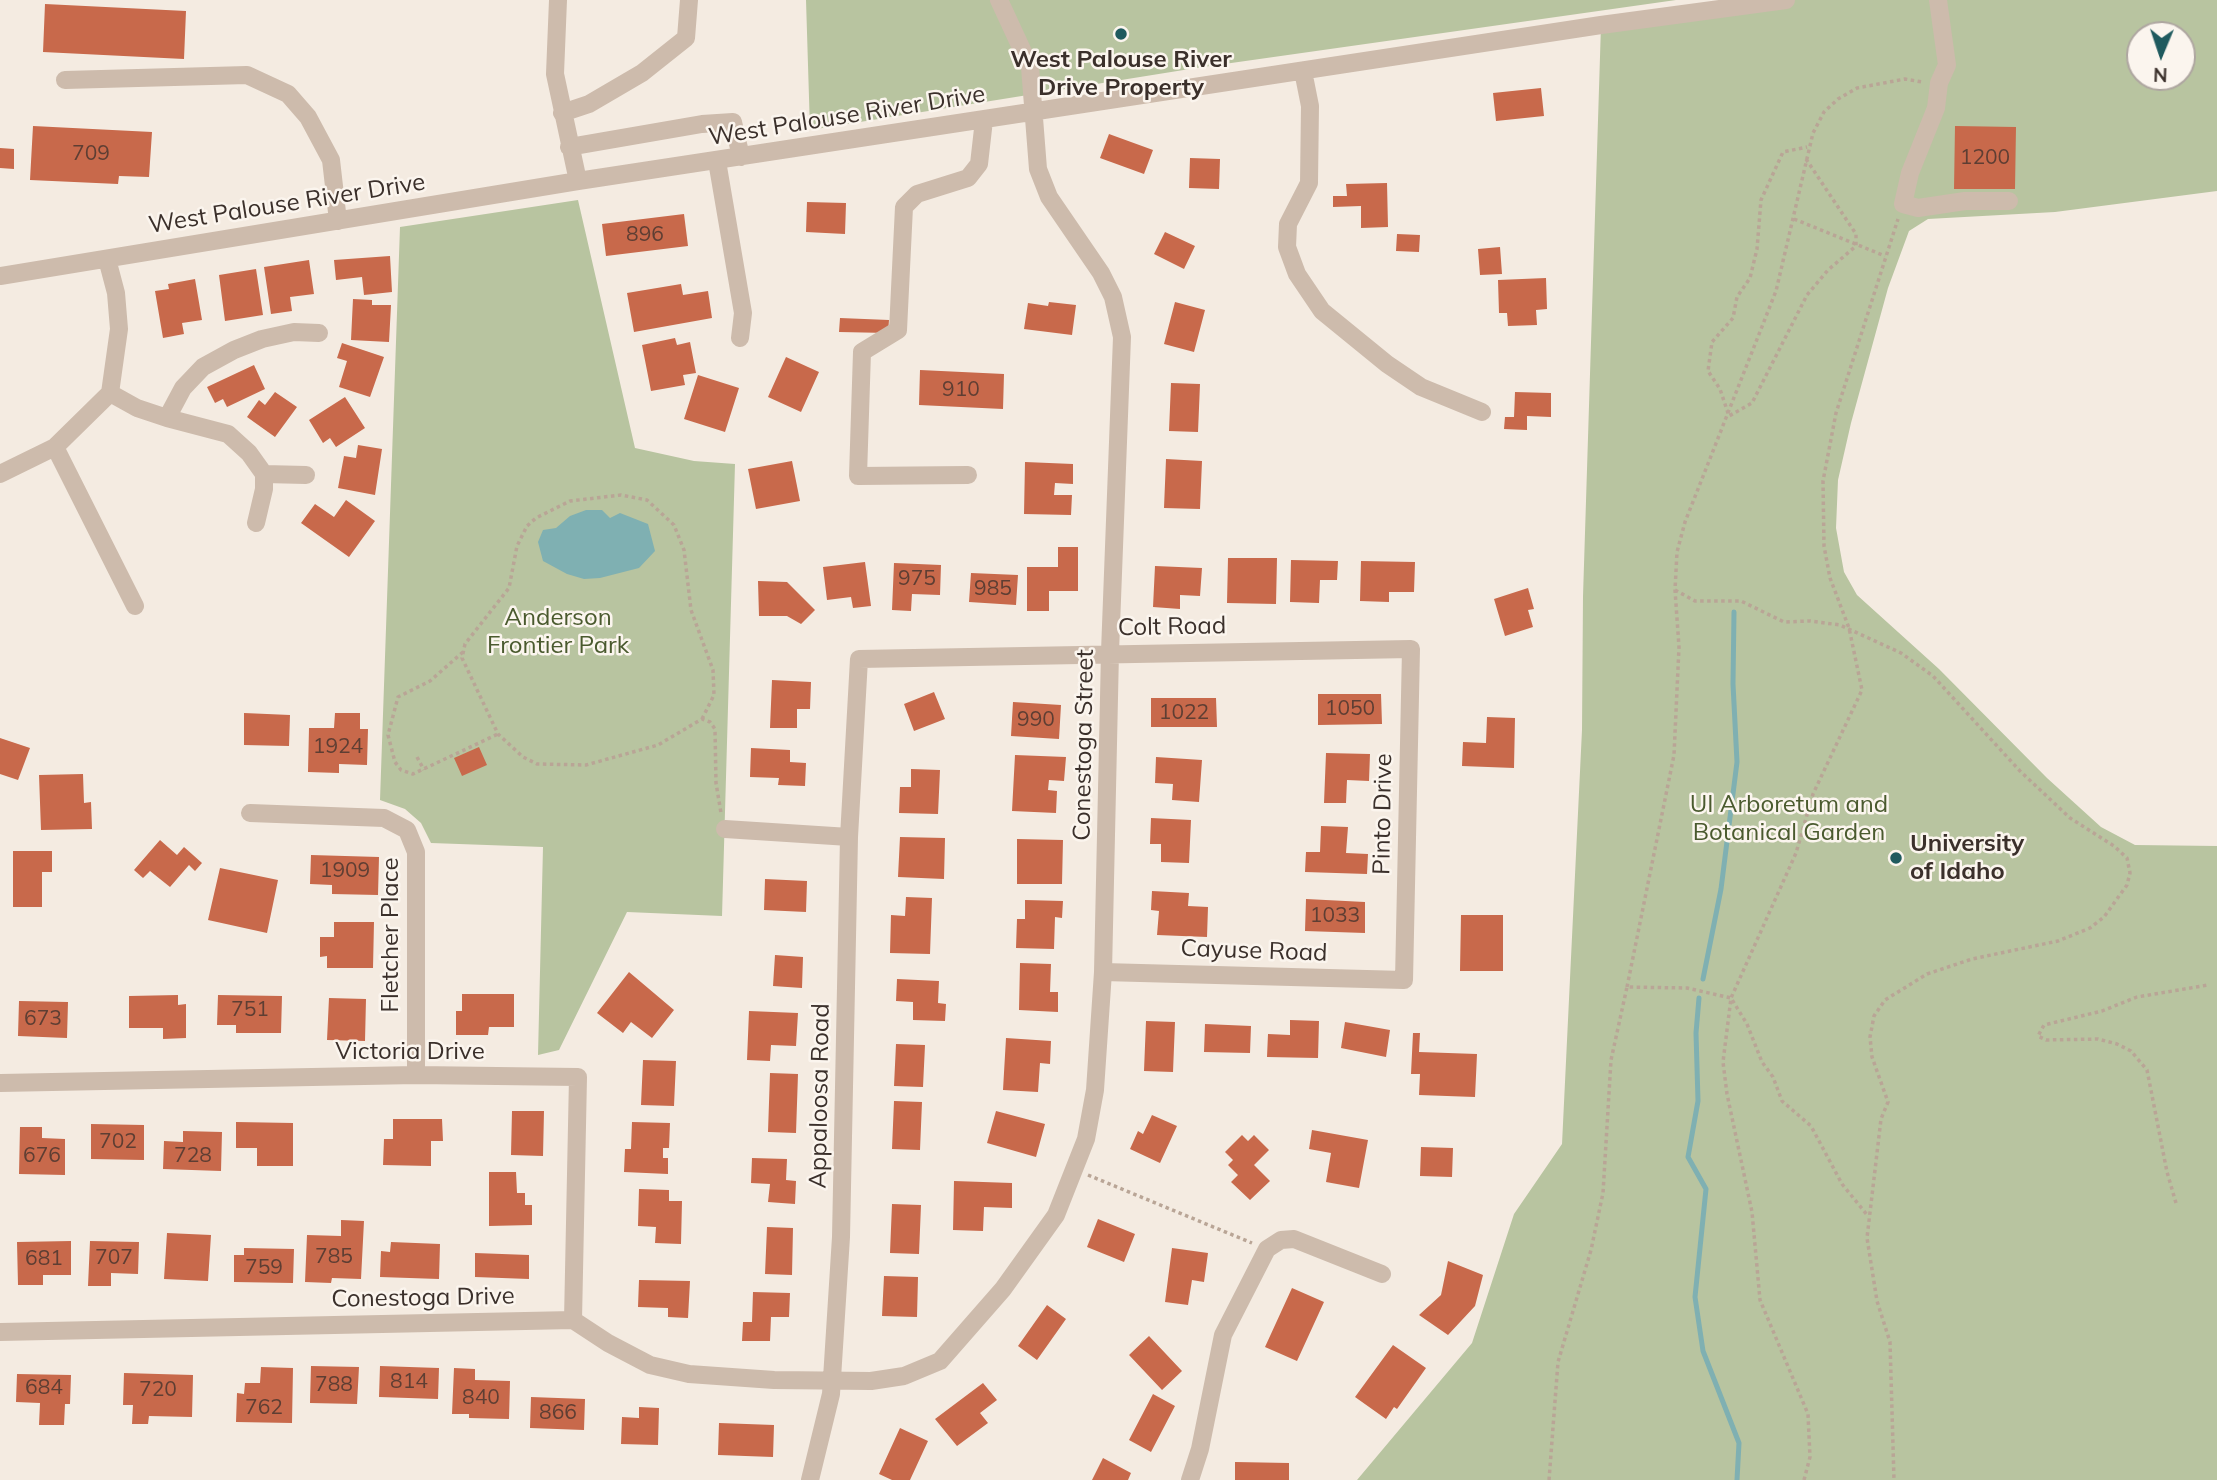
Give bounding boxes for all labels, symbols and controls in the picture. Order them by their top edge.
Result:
north arrow [2126,21,2196,91]
marker: West Palouse River Drive Property [1113,26,1129,42]
place label: West Palouse River Drive Property [1010,46,1232,102]
text: N [2153,63,2168,87]
street label: West Palouse River Drive [707,80,987,152]
house number: 709 [72,141,110,167]
house number: 1200 [1960,145,2010,171]
street label: West Palouse River Drive [147,168,427,240]
house number: 896 [626,222,664,248]
house number: 910 [942,377,980,403]
house number: 975 [898,566,936,592]
house number: 985 [974,576,1012,602]
park label: Anderson Frontier Park [487,604,629,660]
street label: Colt Road [1118,612,1226,642]
street label: Conestoga Street [1068,649,1100,841]
house number: 1050 [1325,696,1375,722]
house number: 1022 [1159,700,1209,726]
house number: 990 [1017,707,1055,733]
house number: 1924 [313,734,363,760]
street label: Pinto Drive [1368,753,1398,875]
park label: UI Arboretum and Botanical Garden [1690,791,1888,847]
place label: University of Idaho [1910,830,2024,886]
marker: University of Idaho [1888,850,1904,866]
house number: 1909 [320,858,370,884]
street label: Fletcher Place [377,858,405,1012]
house number: 1033 [1310,903,1360,929]
street label: Cayuse Road [1180,934,1328,968]
house number: 751 [231,997,269,1023]
street label: Appaloosa Road [804,1003,836,1189]
house number: 673 [24,1006,62,1032]
street label: Victoria Drive [335,1038,485,1066]
house number: 702 [99,1129,137,1155]
house number: 676 [23,1143,61,1169]
house number: 728 [174,1143,212,1169]
house number: 785 [315,1244,353,1270]
house number: 707 [95,1245,133,1271]
house number: 681 [25,1246,63,1272]
house number: 759 [245,1255,283,1281]
street label: Conestoga Drive [331,1282,515,1314]
house number: 814 [390,1369,428,1395]
house number: 788 [315,1372,353,1398]
house number: 684 [25,1375,63,1401]
house number: 720 [139,1377,177,1403]
house number: 840 [462,1385,500,1411]
house number: 762 [245,1395,283,1421]
house number: 866 [539,1400,577,1426]

